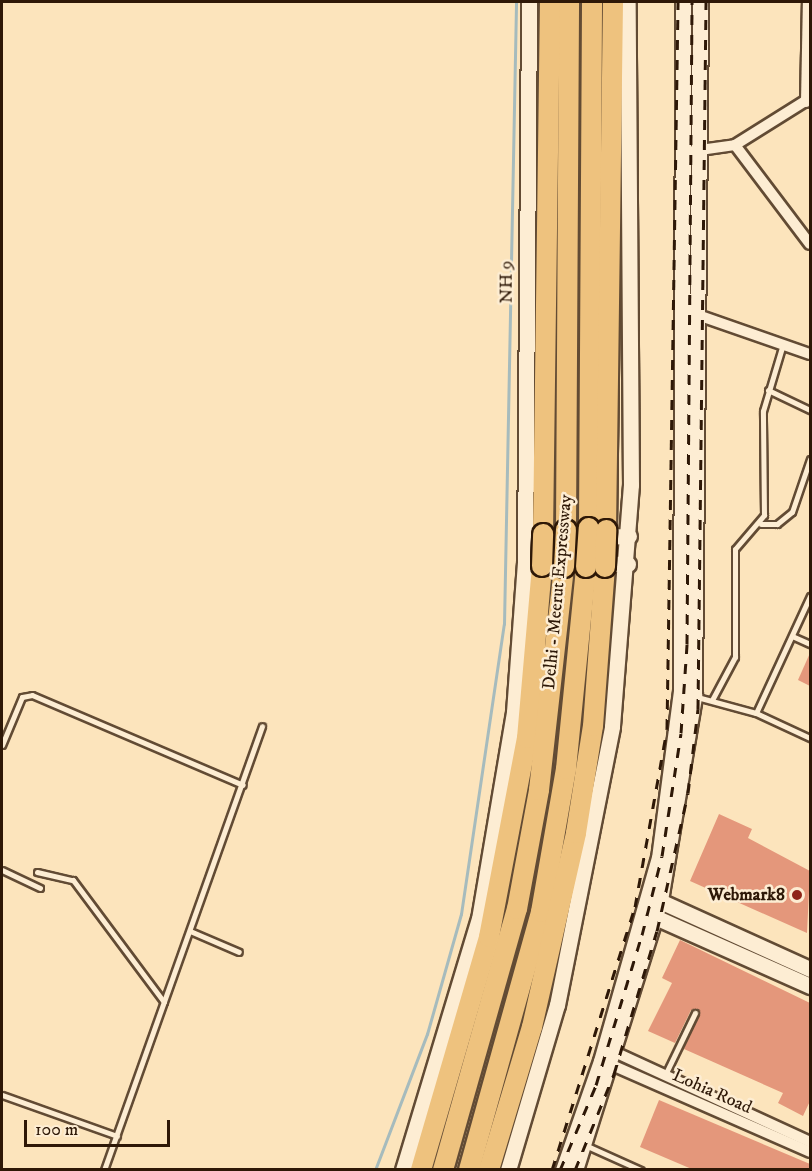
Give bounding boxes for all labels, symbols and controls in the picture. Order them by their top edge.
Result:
street label: NH 9 [496,261,518,303]
street label: Delhi - Meerut Expressway [539,494,577,690]
place label: Webmark8 [708,884,785,906]
marker: Webmark8 [790,888,804,902]
street label: Lohia Road [669,1065,755,1119]
scale bar [27,1108,172,1146]
text: 100 m [35,1119,78,1141]

